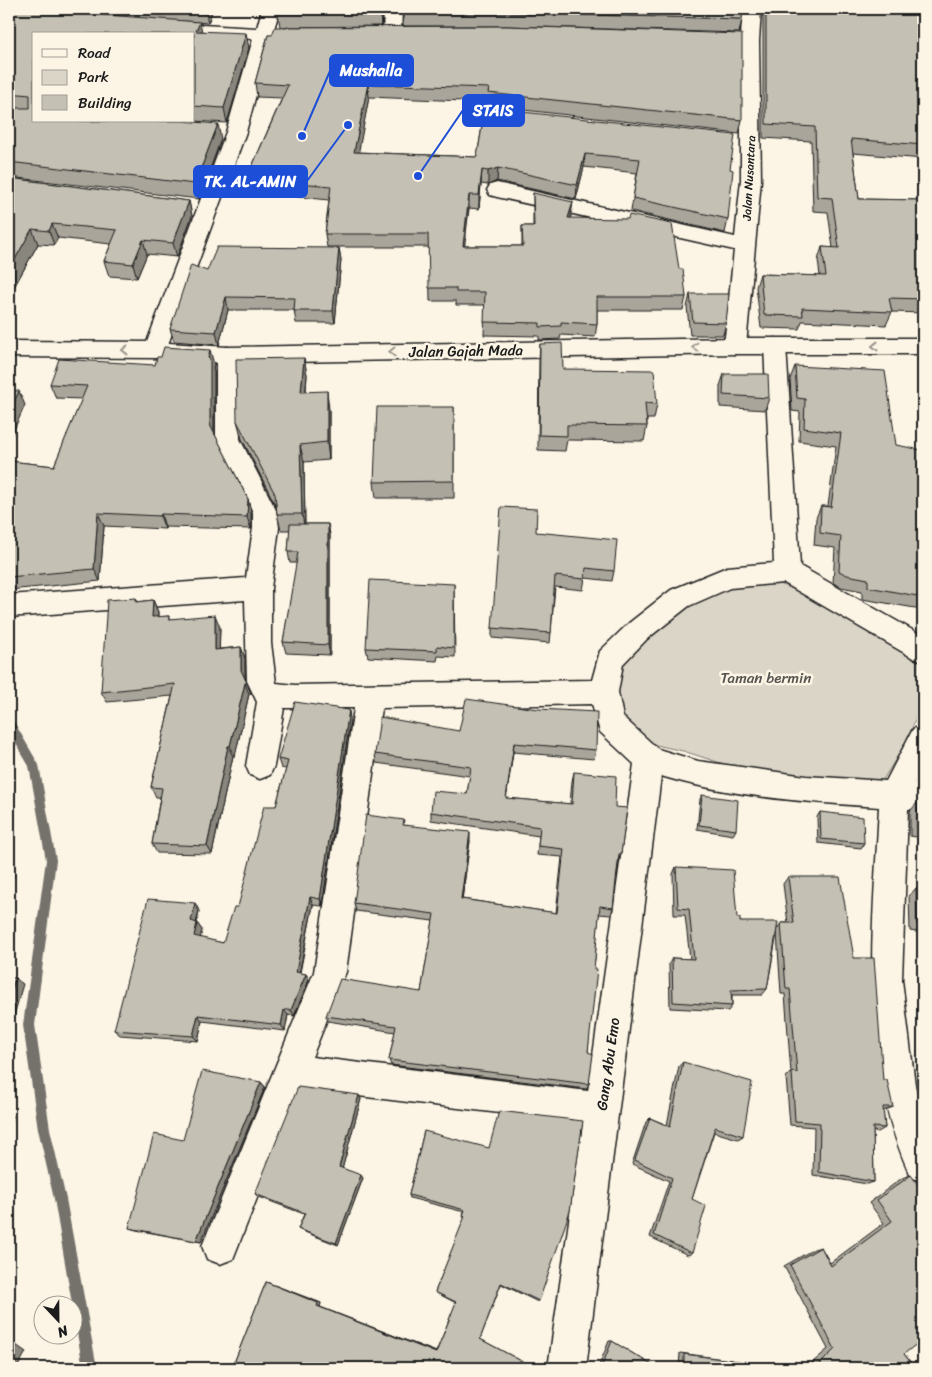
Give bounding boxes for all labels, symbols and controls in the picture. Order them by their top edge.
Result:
legend [32,32,195,122]
text: Road [78,40,111,66]
callout: Mushalla [330,55,413,86]
text: Mushalla [339,56,403,85]
text: Park [78,64,109,90]
text: Building [78,90,132,116]
callout: STAIS [463,95,524,126]
text: STAIS [472,96,514,125]
street label: Jalan Nusantara [736,135,762,222]
callout: TK. AL-AMIN [194,166,307,197]
text: TK. AL-AMIN [204,167,297,196]
street label: Jalan Gajah Mada [408,337,524,365]
one-way arrow [870,341,878,351]
one-way arrow [690,342,698,352]
one-way arrow [120,345,128,355]
one-way arrow [388,347,396,357]
park label: Taman bermin [721,665,811,691]
street label: Gang Abu Emo [589,1015,627,1112]
north arrow [32,1294,82,1344]
text: N [53,1318,73,1345]

